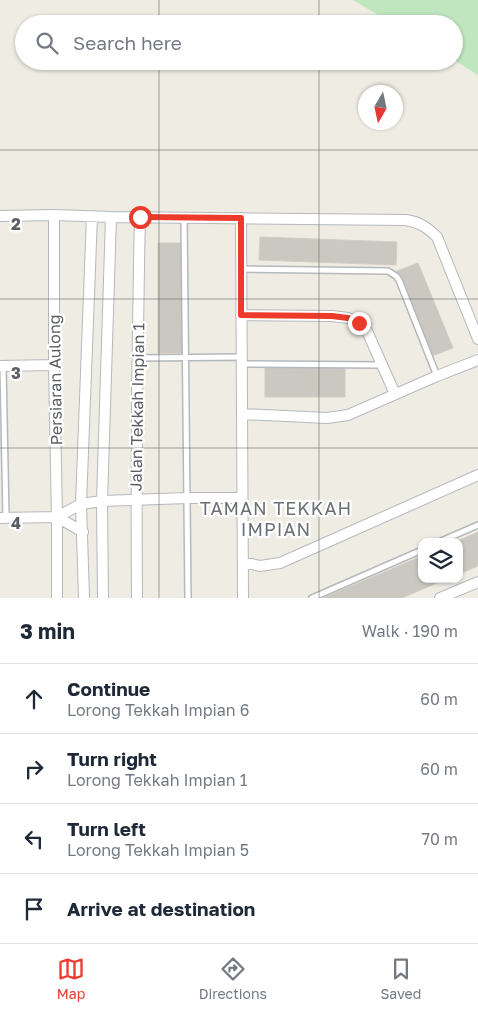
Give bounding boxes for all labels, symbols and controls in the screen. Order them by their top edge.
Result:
search box [15,15,463,70]
icon: search [33,29,61,57]
text: Search here [73,31,182,54]
north arrow [358,85,403,130]
route start [129,206,152,229]
text: 2 [11,214,21,234]
route end [348,312,371,335]
street label: Persiaran Aulong [44,314,66,446]
street label: Jalan Tekkah Impian 1 [126,322,148,491]
text: 3 [11,363,21,383]
district label: TAMAN TEKKAH IMPIAN [200,497,352,540]
text: 4 [11,513,21,533]
map controls [418,538,463,583]
button: layers [418,538,463,583]
text: 3 min [20,618,75,644]
text: Walk · 190 m [362,621,458,641]
text: Continue [67,677,150,700]
icon: ahead [20,685,48,713]
text: 60 m [420,689,458,709]
text: Lorong Tekkah Impian 6 [67,700,249,720]
text: Turn right [67,747,157,770]
icon: right [20,755,48,783]
text: 60 m [420,759,458,779]
text: Lorong Tekkah Impian 1 [67,770,247,790]
text: Turn left [67,817,146,840]
icon: left [20,825,48,853]
text: 70 m [421,829,458,849]
text: Lorong Tekkah Impian 5 [67,840,249,860]
icon: arrive [20,895,48,923]
text: Arrive at destination [67,897,255,920]
tab: Map [57,955,85,1002]
tab: Directions [199,955,267,1002]
tab: Saved [380,955,421,1002]

